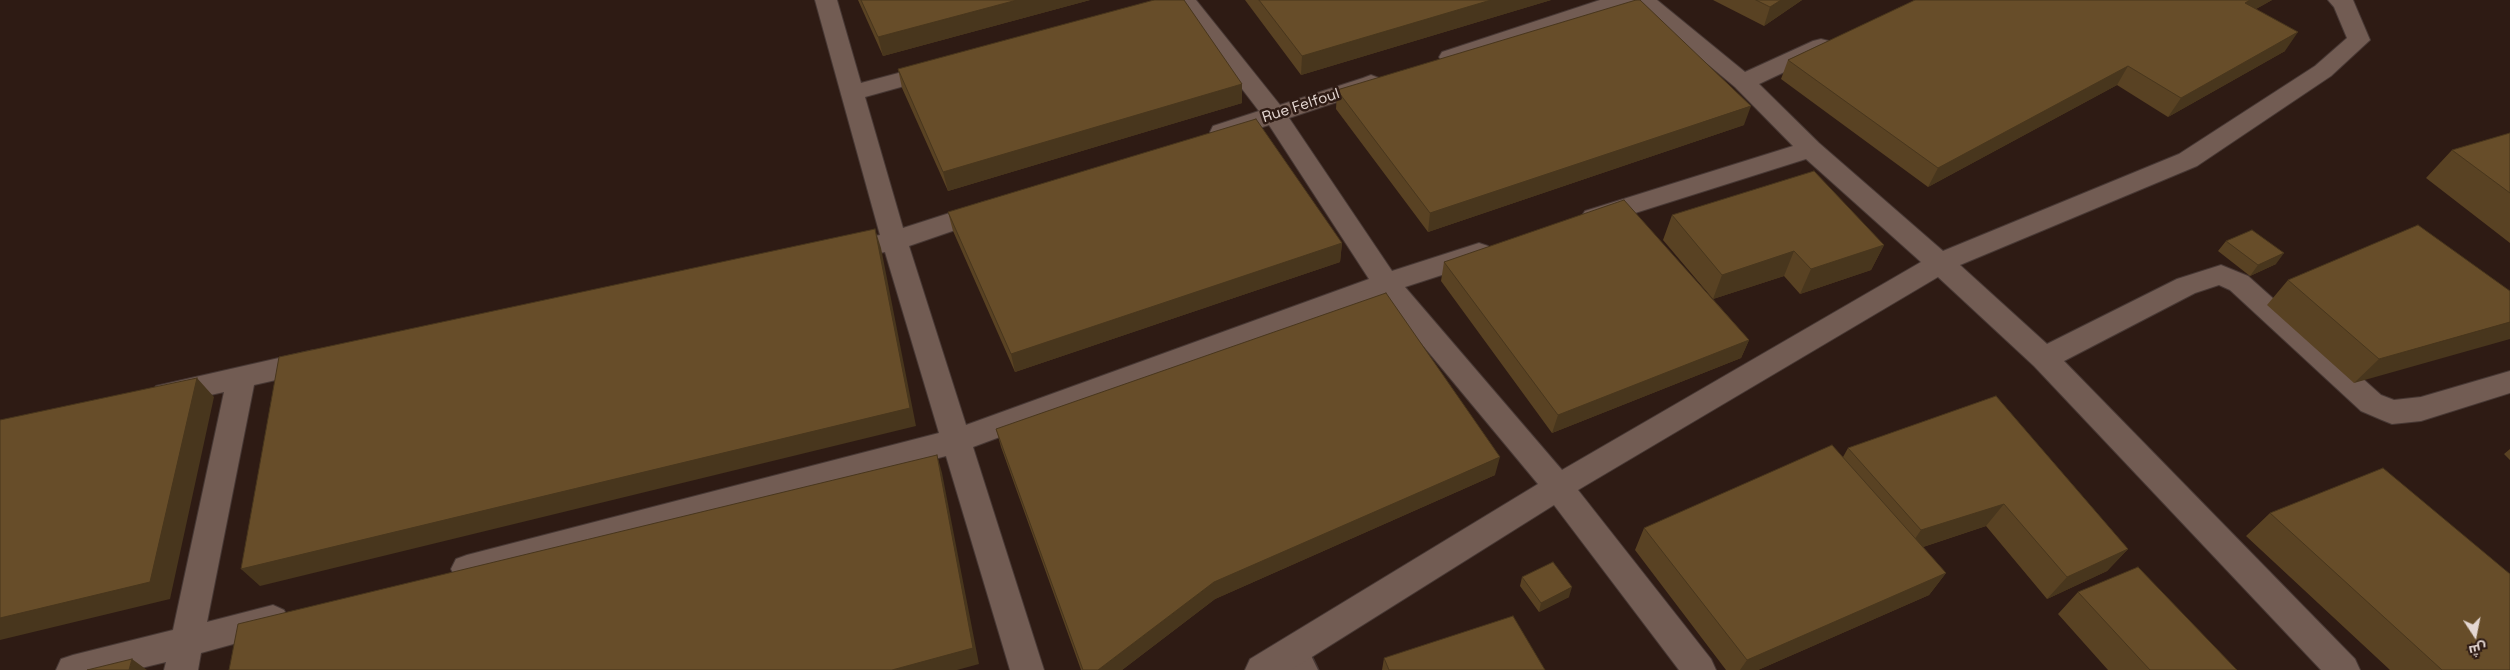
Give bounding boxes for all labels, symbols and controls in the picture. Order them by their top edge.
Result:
street label: Rue Felfoul [1260,85,1342,127]
north arrow [2450,610,2500,660]
text: ش [2467,639,2488,660]

